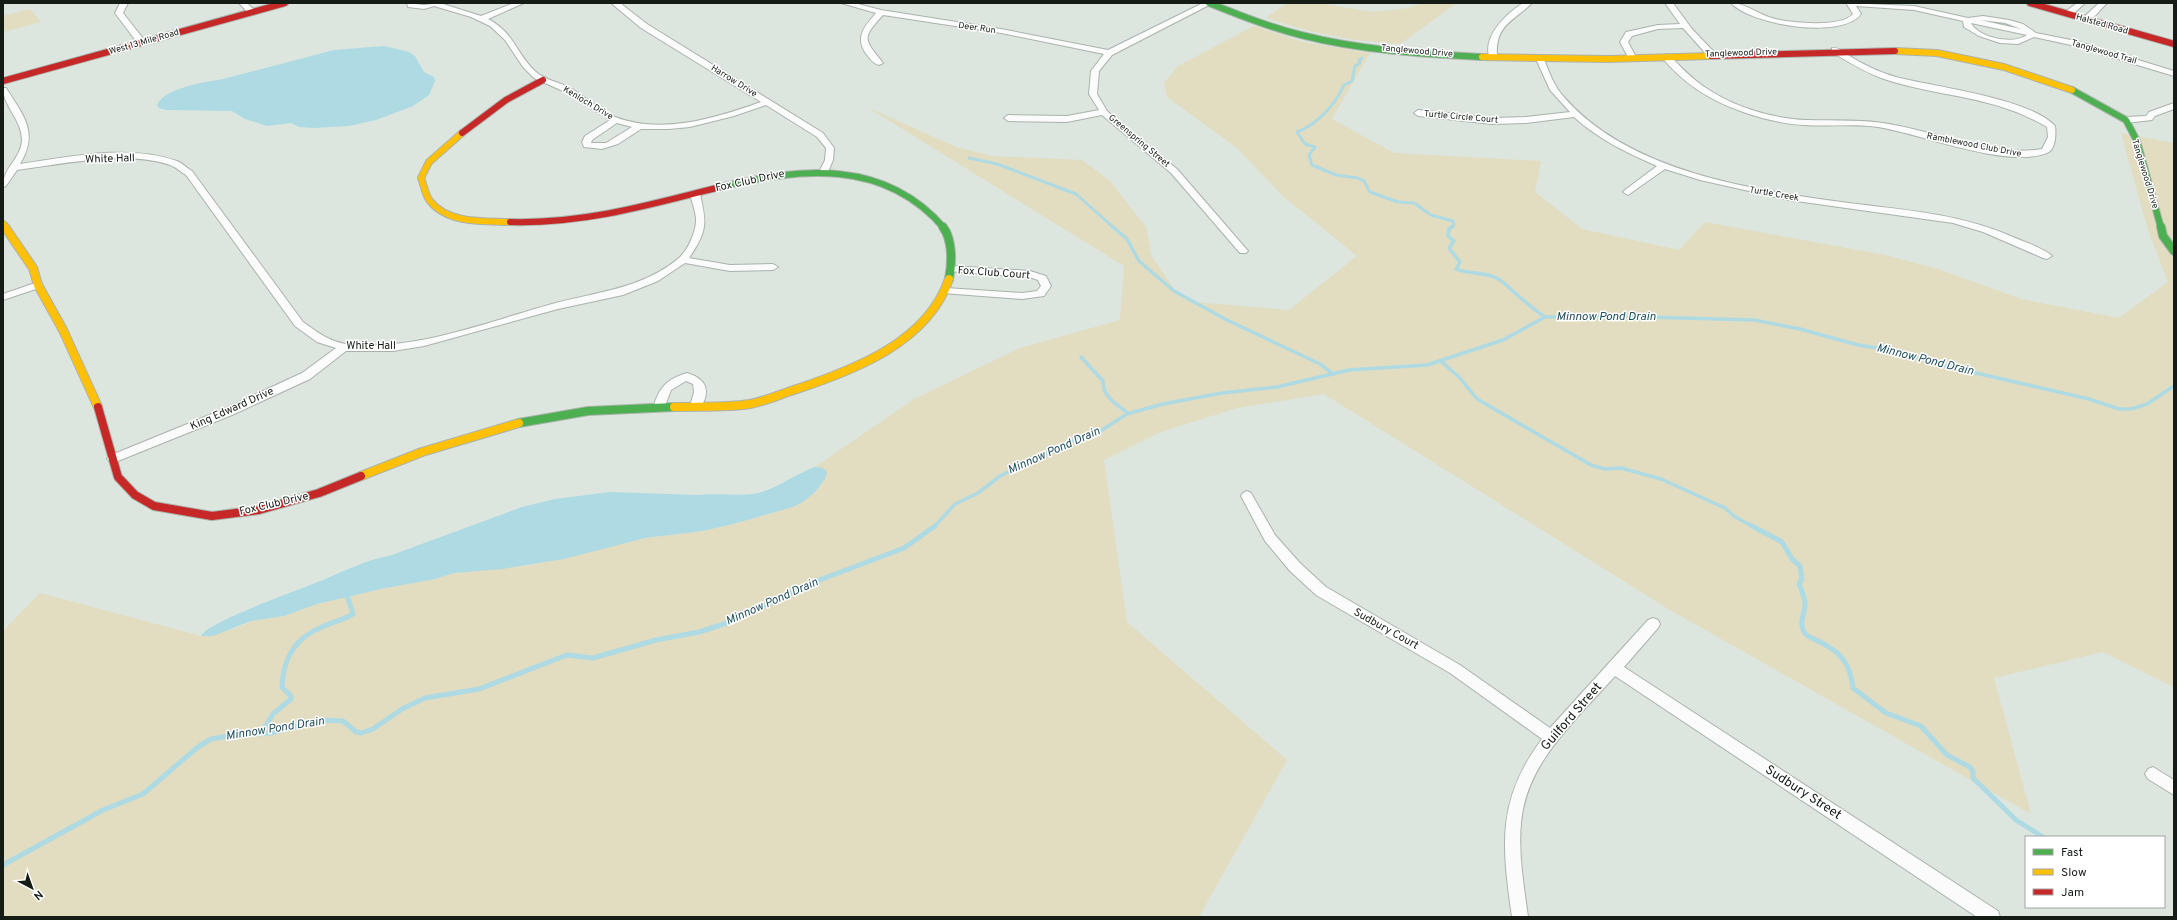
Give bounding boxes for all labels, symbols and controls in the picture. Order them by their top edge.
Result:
street label: Halsted Road [2075,11,2129,37]
street label: Deer Run [958,20,996,36]
street label: West 13 Mile Road [108,27,180,57]
street label: Tanglewood Trail [2070,37,2138,67]
street label: Tanglewood Drive [1381,42,1454,60]
street label: Tanglewood Drive [1705,46,1777,60]
street label: Harrow Drive [709,62,759,100]
street label: Kenloch Drive [561,84,615,122]
street label: Turtle Circle Court [1423,108,1499,126]
street label: Greenspring Street [1106,112,1172,170]
street label: Ramblewood Club Drive [1926,130,2022,160]
street label: Tanglewood Drive [2129,138,2161,210]
street label: White Hall [85,151,135,167]
street label: Fox Club Drive [714,167,786,195]
street label: Turtle Creek [1748,184,1800,204]
street label: Fox Club Court [957,263,1031,283]
water label: Minnow Pond Drain [1556,309,1656,325]
street label: White Hall [346,339,396,353]
water label: Minnow Pond Drain [1875,340,1976,380]
street label: King Edward Drive [188,384,276,434]
water label: Minnow Pond Drain [1005,423,1103,479]
street label: Fox Club Drive [238,489,310,519]
water label: Minnow Pond Drain [723,574,821,630]
street label: Sudbury Court [1351,605,1421,653]
street label: Guilford Street [1538,680,1606,754]
water label: Minnow Pond Drain [225,713,326,745]
street label: Sudbury Street [1762,762,1844,824]
legend [2025,836,2165,908]
text: Fast [2061,845,2083,861]
text: Slow [2061,865,2087,881]
north arrow [12,868,52,908]
text: Jam [2061,885,2084,901]
text: N [30,887,45,903]

